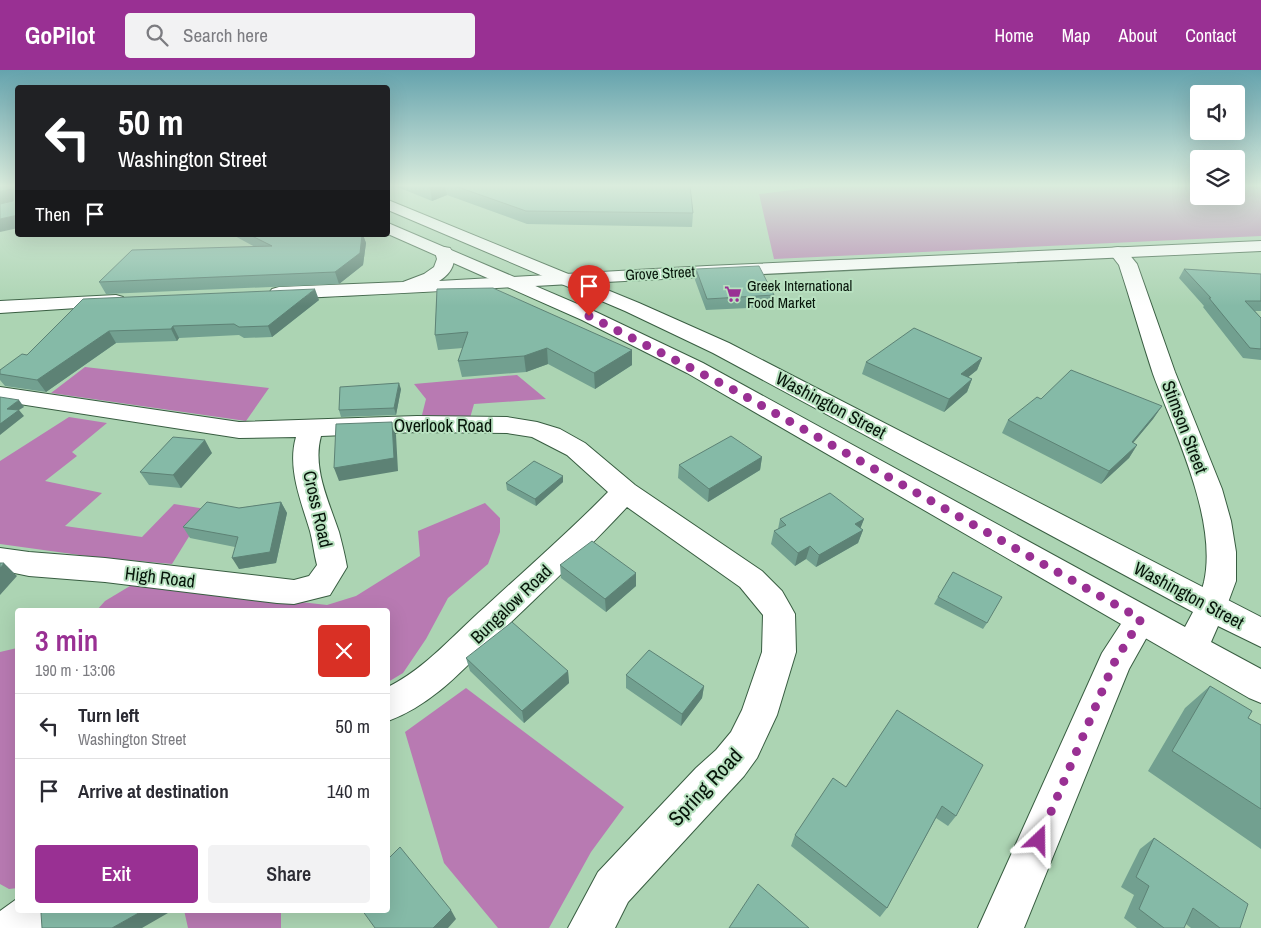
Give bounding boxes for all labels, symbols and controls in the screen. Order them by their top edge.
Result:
search box [125,13,475,58]
text: GoPilot [25,19,95,51]
icon: search [143,21,171,49]
text: Search here [183,22,268,48]
text: Home [994,23,1034,48]
text: Map [1062,23,1091,48]
text: About [1119,23,1157,48]
text: Contact [1185,23,1236,48]
map controls [1190,85,1245,205]
button: sound [1190,85,1245,140]
text: 50 m [118,99,183,146]
icon: left [35,105,100,170]
text: Washington Street [118,144,267,174]
button: layers [1190,150,1245,205]
icon: arrive [81,200,109,228]
text: Then [35,201,71,227]
street label: Grove Street [625,261,696,285]
pin [568,265,610,316]
icon: arrive [575,272,603,300]
place label: Greek International Food Market [747,275,852,313]
supermarket icon: Greek International Food Market [723,284,743,304]
street label: Washington Street [771,365,891,445]
street label: Stimson Street [1156,377,1214,477]
street label: Overlook Road [394,413,492,438]
street label: Cross Road [297,468,339,550]
street label: Washington Street [1129,555,1249,635]
street label: Bungalow Road [465,559,557,649]
street label: High Road [123,560,197,594]
text: 3 min [35,620,98,660]
button: close [318,625,370,677]
text: 190 m · 13:06 [35,659,115,681]
text: Turn left [78,702,139,728]
icon: left [35,712,63,740]
text: 50 m [335,713,370,739]
text: Washington Street [78,728,186,750]
street label: Spring Road [661,742,749,832]
icon: arrive [35,777,63,805]
text: Arrive at destination [78,778,229,804]
text: 140 m [327,778,370,804]
position arrow [1012,813,1064,865]
button: Exit [35,845,198,903]
button: Share [208,845,370,903]

